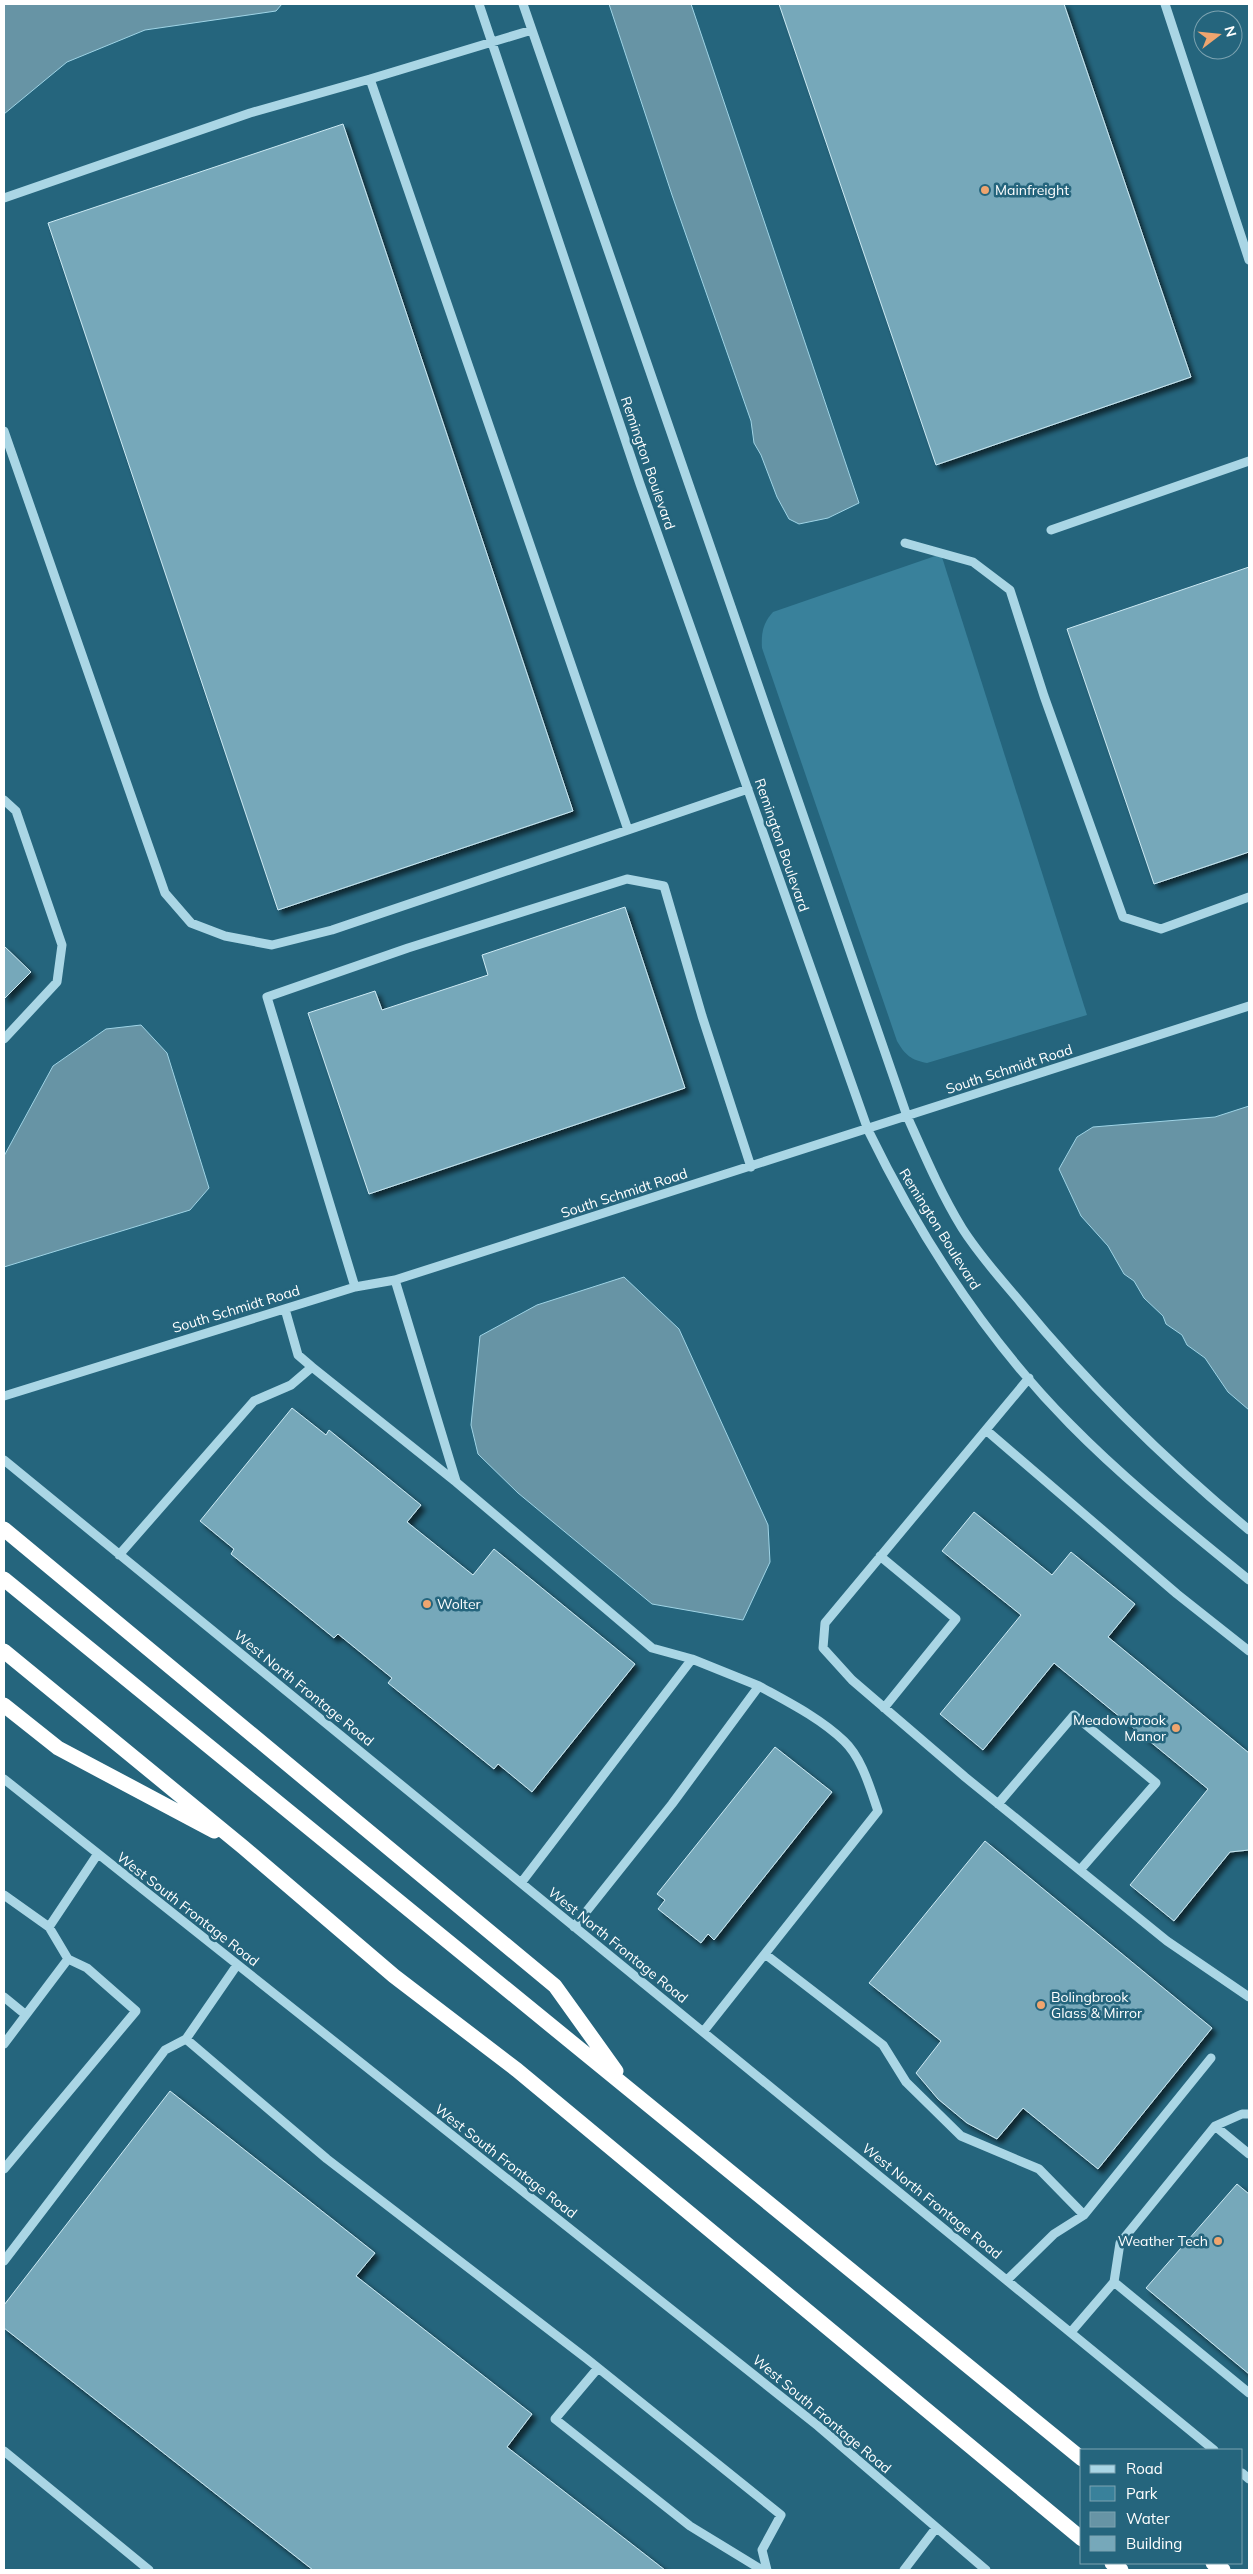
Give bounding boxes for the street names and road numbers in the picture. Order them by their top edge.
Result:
street label: Remington Boulevard [617,394,679,532]
street label: Remington Boulevard [751,776,813,914]
street label: South Schmidt Road [943,1040,1075,1098]
street label: South Schmidt Road [558,1164,690,1222]
street label: Remington Boulevard [895,1165,985,1293]
street label: South Schmidt Road [170,1281,302,1337]
street label: West North Frontage Road [230,1626,378,1750]
street label: West South Frontage Road [113,1848,263,1970]
street label: West North Frontage Road [544,1883,692,2007]
street label: West South Frontage Road [431,2100,581,2222]
street label: West North Frontage Road [858,2139,1006,2263]
street label: West South Frontage Road [749,2351,895,2477]

